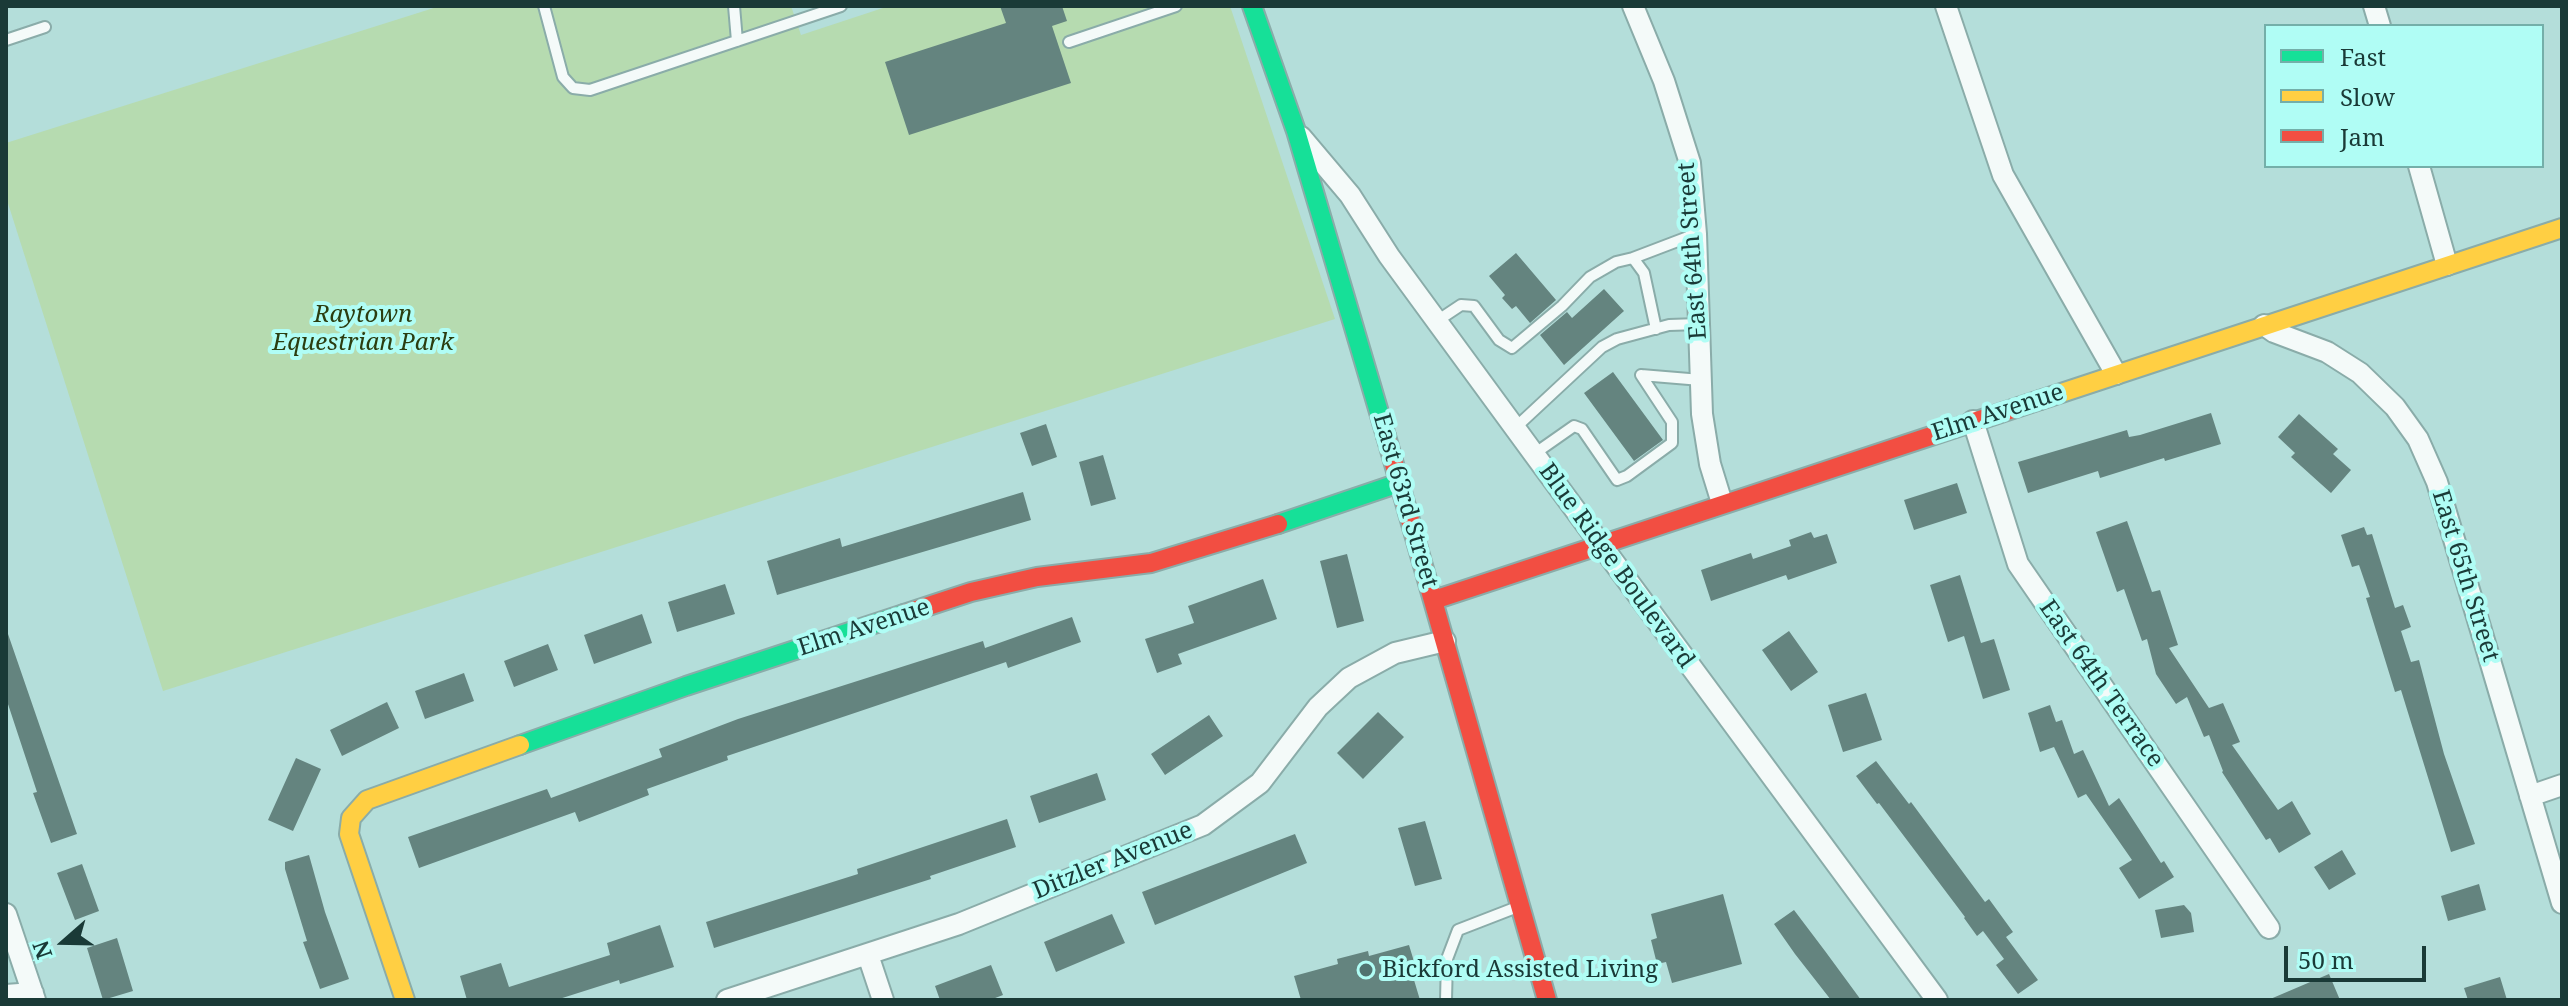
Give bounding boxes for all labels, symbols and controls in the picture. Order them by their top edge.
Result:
legend [2264,24,2544,168]
text: Fast [2340,40,2386,73]
text: Slow [2340,80,2395,113]
text: Jam [2340,120,2385,153]
street label: East 64th Street [1672,161,1714,341]
park label: Raytown Equestrian Park [272,301,454,357]
street label: Elm Avenue [1928,378,2068,448]
street label: East 63rd Street [1366,411,1444,591]
street label: Blue Ridge Boulevard [1532,458,1700,674]
street label: East 65th Street [2425,487,2505,665]
street label: Elm Avenue [794,593,934,663]
street label: East 64th Terrace [2033,595,2169,773]
street label: Ditzler Avenue [1029,816,1197,906]
north arrow [24,902,104,982]
scale bar [2288,930,2430,980]
text: N [24,937,59,963]
text: 50 m [2298,943,2354,976]
place label: Bickford Assisted Living [1382,956,1658,984]
marker: Bickford Assisted Living [1357,961,1375,979]

